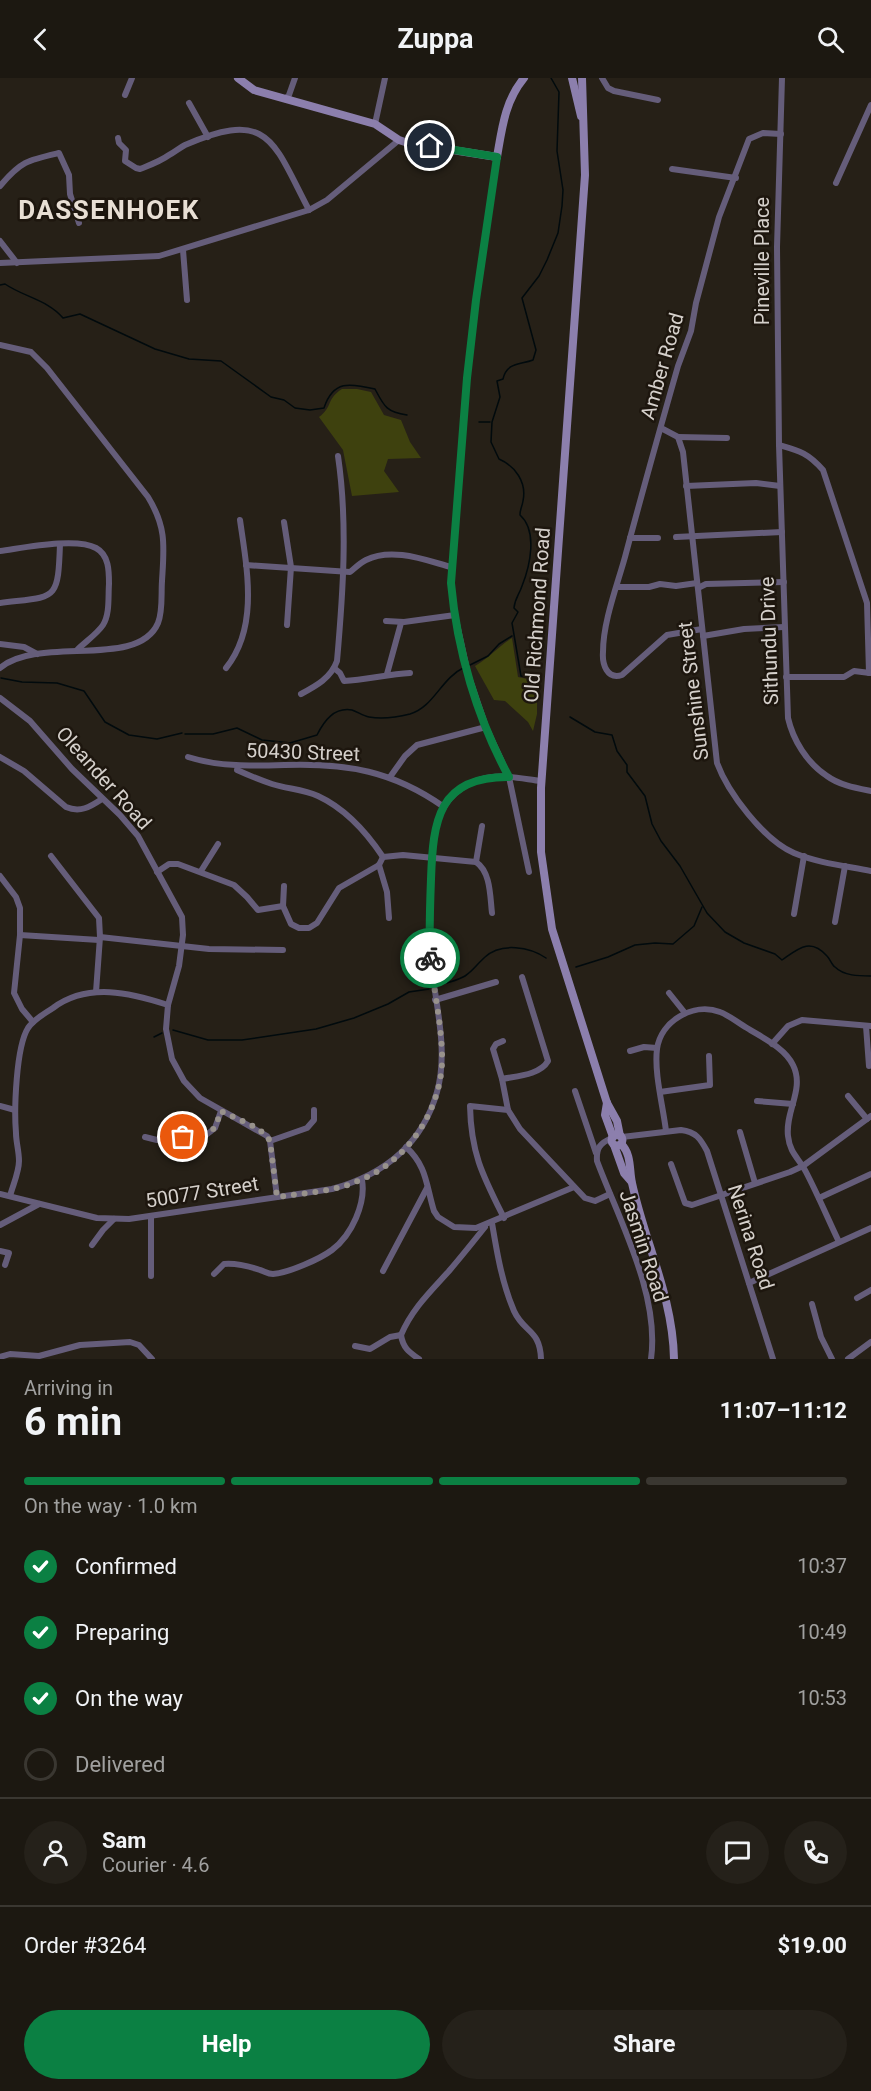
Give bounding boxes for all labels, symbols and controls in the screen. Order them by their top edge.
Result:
icon: back [24,23,57,56]
text: Zuppa [397,23,474,55]
icon: search [814,23,847,56]
pin [404,120,455,171]
icon: home [413,129,446,162]
district label: DASSENHOEK [18,195,200,225]
street label: Pineville Place [750,197,774,325]
street label: Amber Road [635,310,689,422]
street label: Old Richmond Road [519,527,555,703]
street label: Sithundu Drive [755,576,783,706]
street label: Sunshine Street [673,620,713,762]
street label: Oleander Road [51,721,157,835]
street label: 50430 Street [246,738,360,766]
courier [400,928,460,988]
icon: bike [414,942,447,975]
pin [157,1111,208,1162]
icon: bag [166,1120,199,1153]
street label: 50077 Street [144,1171,260,1213]
street label: Nerina Road [723,1181,779,1293]
street label: Jasmin Road [615,1187,673,1305]
text: Arriving in [24,1376,113,1400]
text: 11:07–11:12 [720,1398,847,1423]
text: 6 min [24,1399,122,1445]
text: On the way · 1.0 km [24,1494,198,1518]
icon: check [24,1550,57,1583]
text: Confirmed [75,1554,177,1579]
text: 10:37 [797,1554,847,1578]
icon: check [24,1616,57,1649]
text: Preparing [75,1620,169,1645]
text: 10:49 [797,1620,847,1644]
icon: check [24,1682,57,1715]
text: On the way [75,1686,183,1711]
text: 10:53 [797,1686,847,1710]
text: Delivered [75,1752,165,1777]
button: person [24,1821,87,1884]
button: chat [706,1821,769,1884]
button: phone [784,1821,847,1884]
text: Sam [102,1828,146,1853]
text: Courier · 4.6 [102,1853,209,1877]
text: Order #3264 [24,1933,146,1958]
text: $19.00 [778,1933,847,1958]
button: Help [24,2010,430,2079]
button: Share [442,2010,847,2079]

